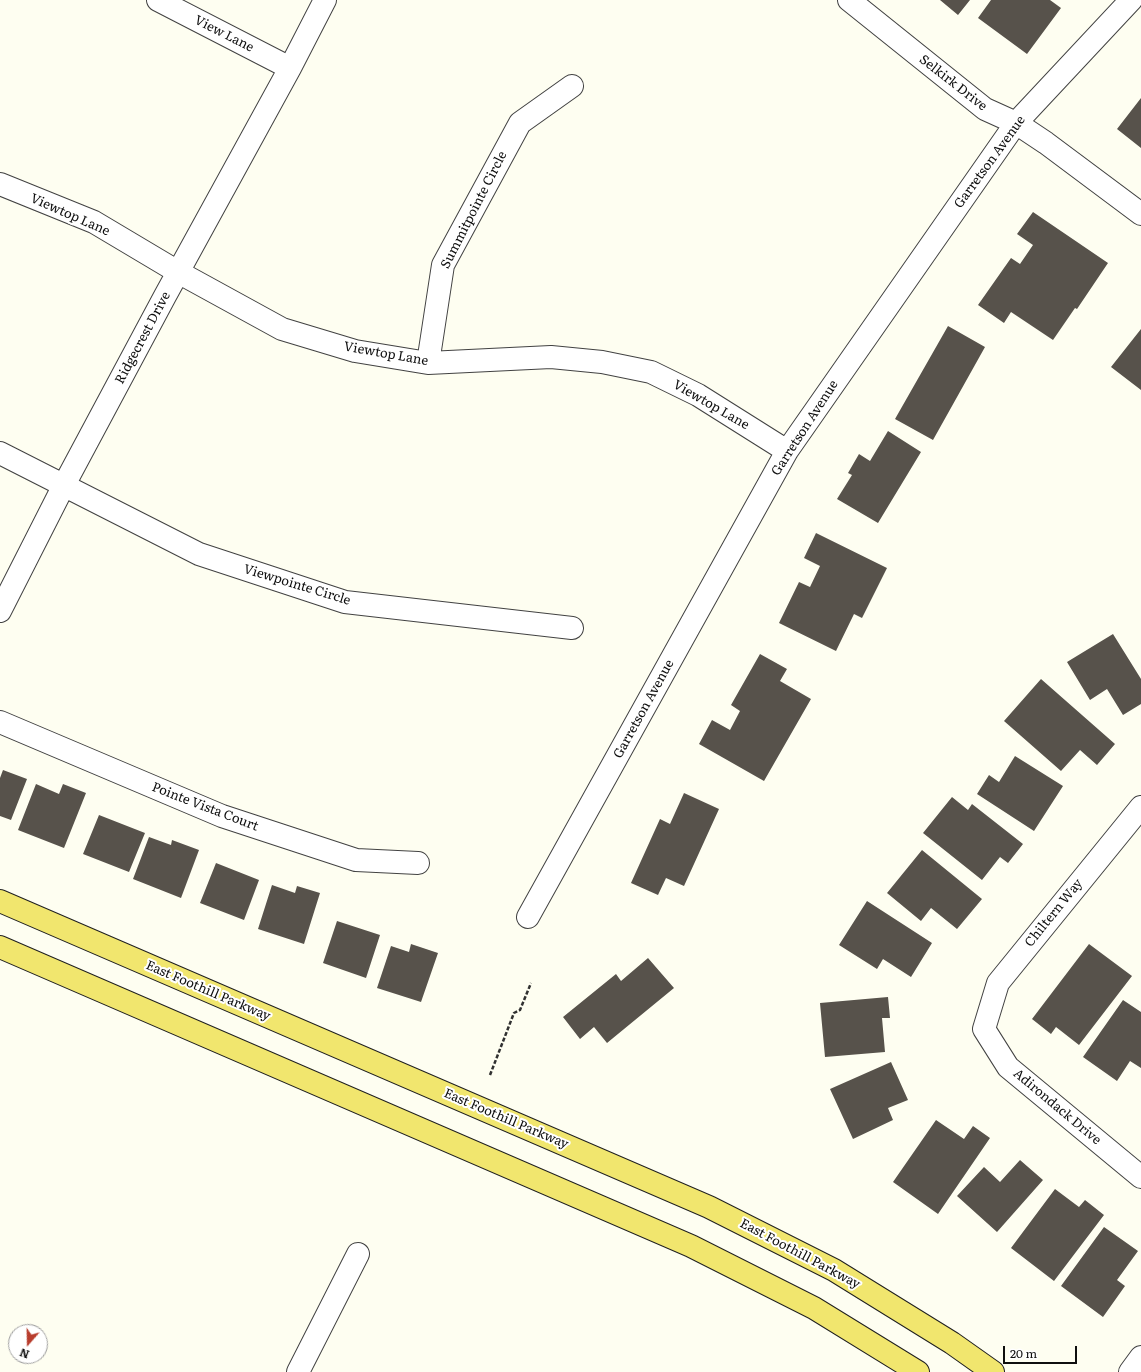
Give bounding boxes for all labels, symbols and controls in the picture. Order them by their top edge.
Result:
street label: View Lane [192,12,256,56]
street label: Selkirk Drive [916,52,990,114]
street label: Garretson Avenue [951,113,1029,211]
street label: Summitpointe Circle [438,149,510,271]
street label: Viewtop Lane [28,191,112,239]
street label: Ridgecrest Drive [112,289,174,387]
street label: Viewtop Lane [343,339,429,369]
street label: Viewtop Lane [670,377,752,433]
street label: Garretson Avenue [768,377,842,479]
street label: Viewpointe Circle [242,561,352,609]
street label: Garretson Avenue [610,657,678,761]
street label: Pointe Vista Court [149,779,261,835]
street label: Chiltern Way [1022,876,1086,950]
street label: East Foothill Parkway [143,958,273,1024]
street label: Adirondack Drive [1010,1066,1104,1148]
street label: East Foothill Parkway [441,1086,571,1152]
street label: East Foothill Parkway [737,1216,863,1292]
north arrow [8,1324,48,1364]
scale bar [1005,1338,1079,1364]
text: 20 m [1010,1344,1037,1362]
text: N [17,1345,31,1363]

